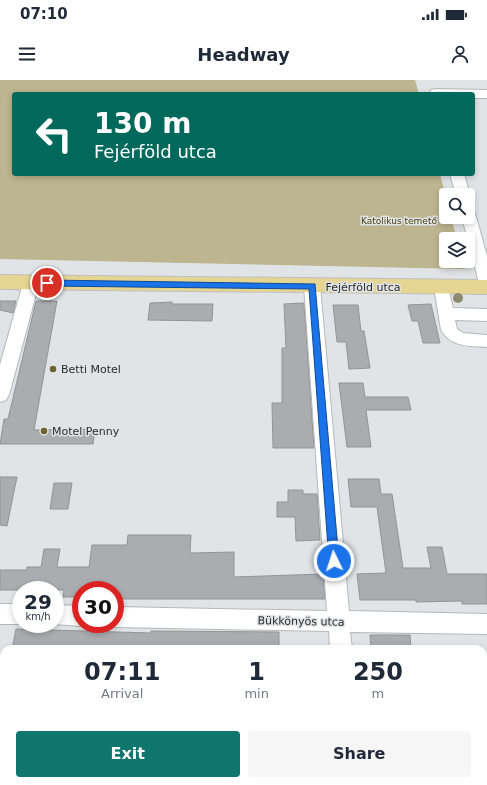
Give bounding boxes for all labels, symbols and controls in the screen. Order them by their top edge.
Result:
text: 07:10 [20,5,68,23]
icon: menu [16,43,38,65]
icon: person [449,43,471,65]
text: Headway [197,44,290,65]
text: 130 m [94,107,191,140]
icon: left [28,108,80,160]
text: Fejérföld utca [94,141,217,162]
map controls [439,188,475,268]
button: search [439,188,475,224]
park label: Katolikus temető [361,216,437,226]
button: layers [439,232,475,268]
pin [30,266,64,300]
icon: arrive [36,272,58,294]
street label: Fejérföld utca [325,281,401,294]
place label: Betti Motel [61,363,121,376]
marker: Betti Motel [48,364,58,374]
place label: Motel Penny [52,425,120,438]
marker: Motel Penny [39,426,49,436]
position arrow [313,540,355,582]
speed limit sign: 30 [72,581,124,633]
text: 29 [24,590,52,614]
text: km/h [25,611,51,622]
street label: Bükkönyös utca [257,614,345,629]
text: 07:11 [84,658,160,686]
text: 1 [248,658,265,686]
text: 250 [353,658,403,686]
text: Arrival [101,686,143,701]
text: min [244,686,269,701]
text: m [372,686,384,701]
button: Exit [16,731,240,777]
button: Share [248,731,471,777]

